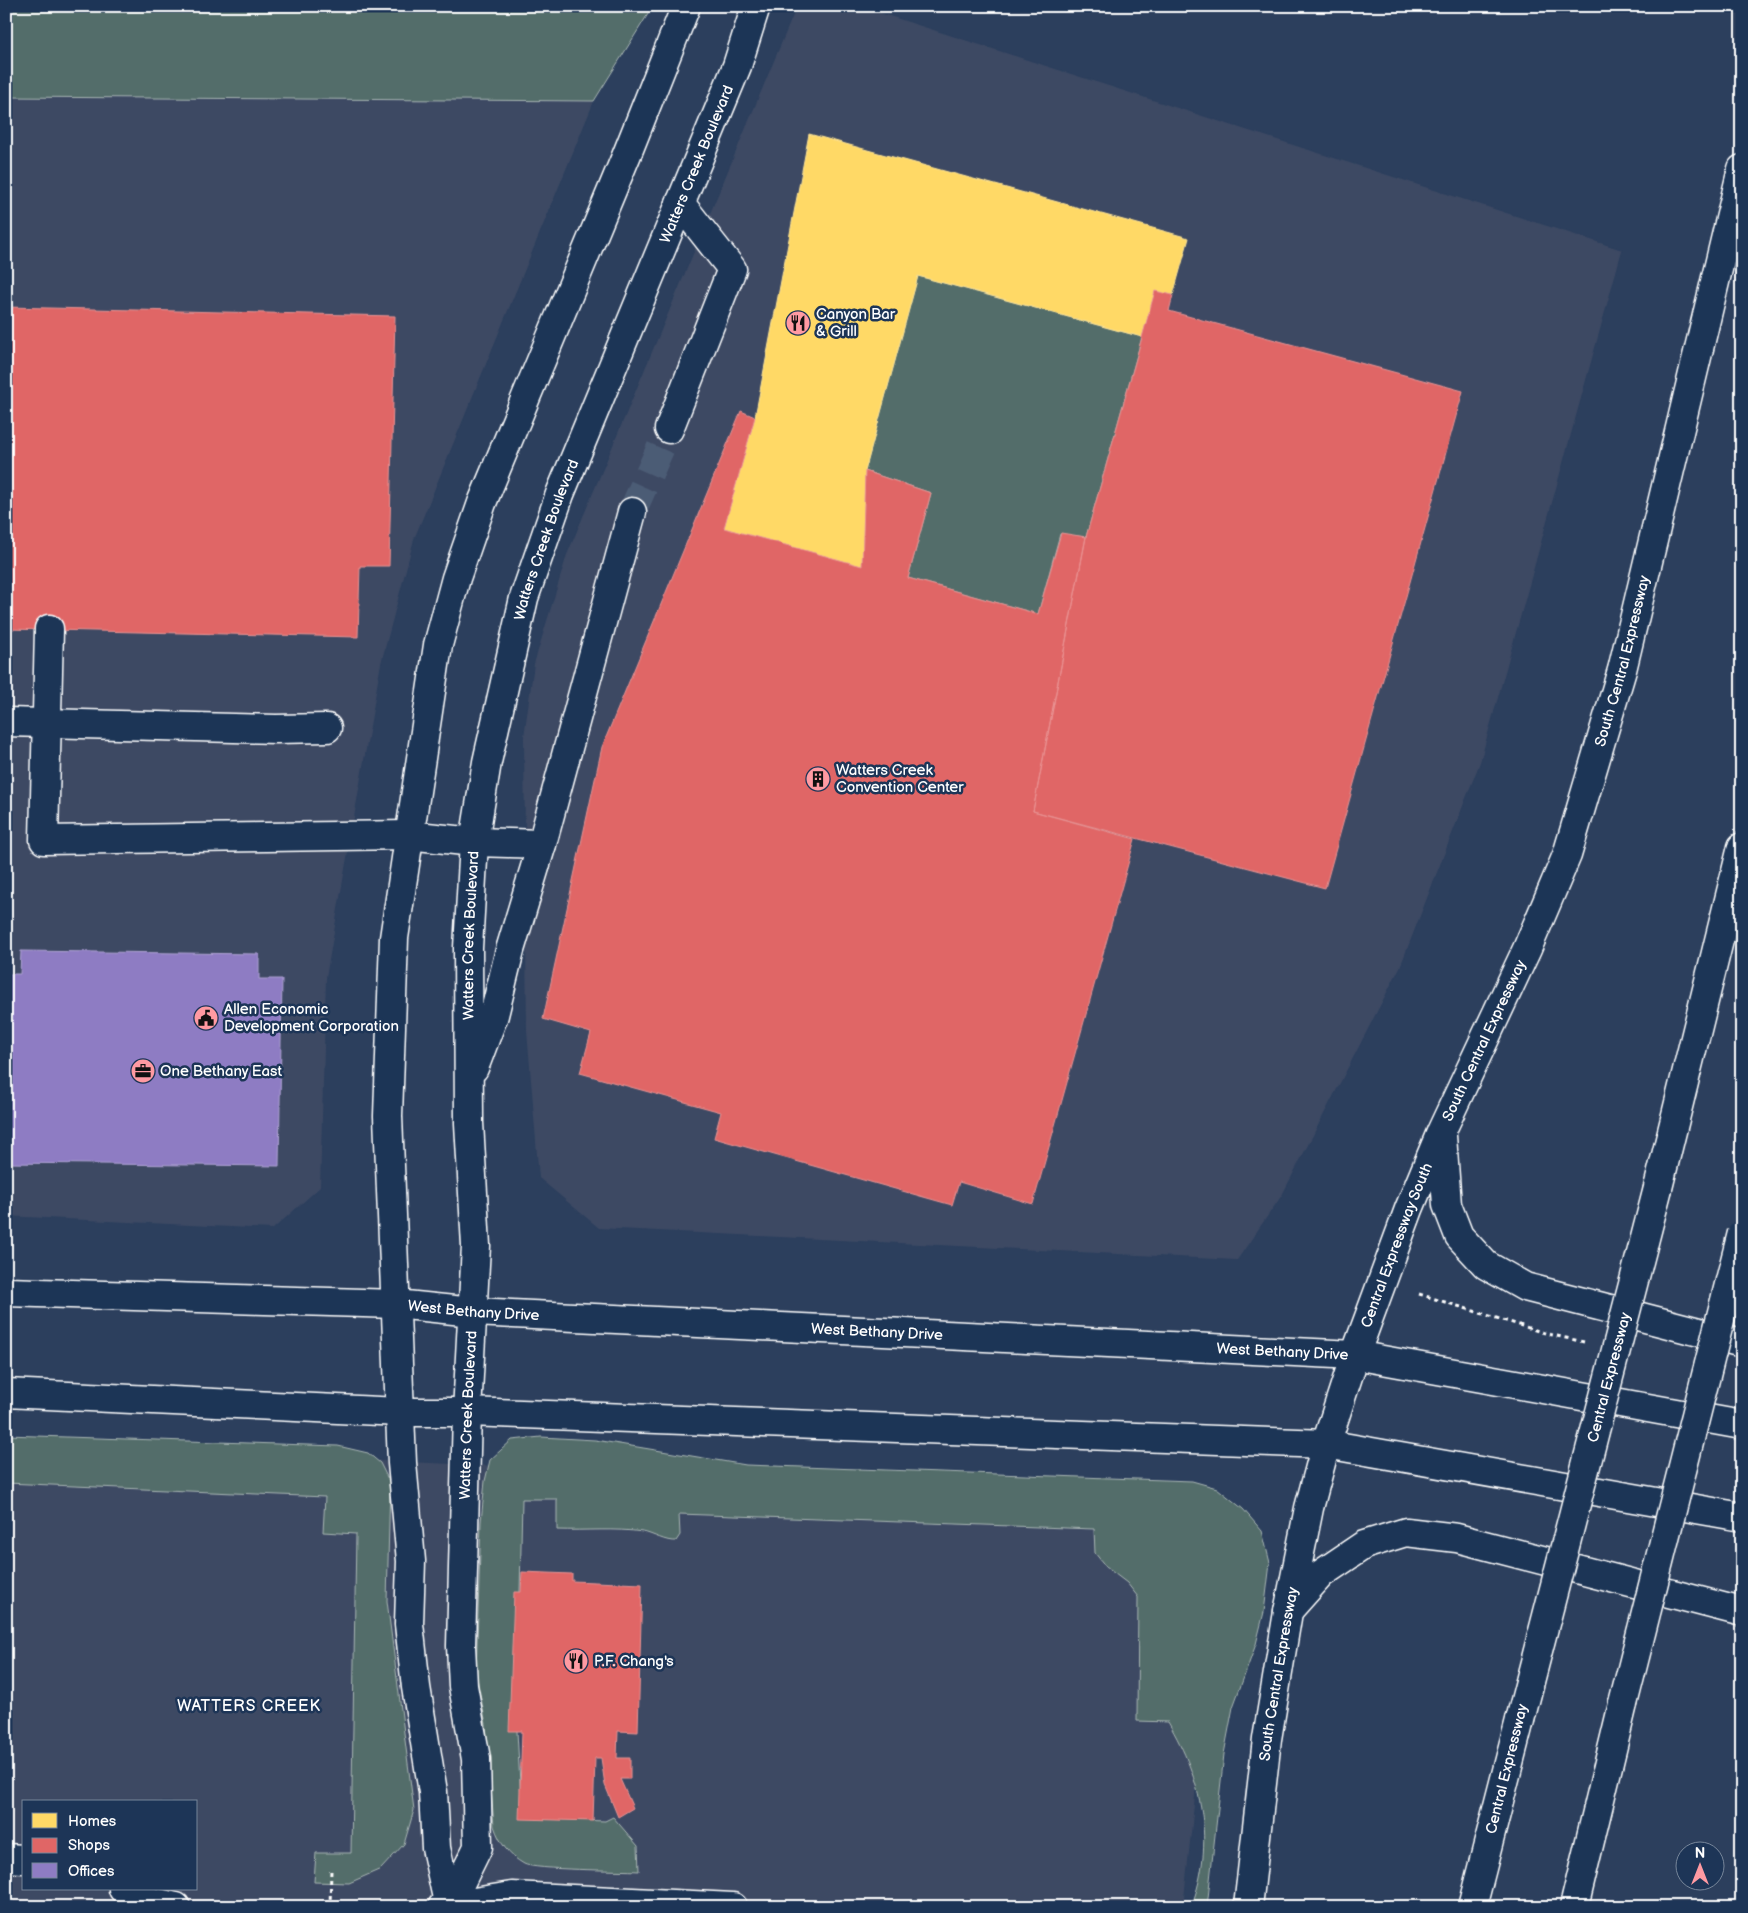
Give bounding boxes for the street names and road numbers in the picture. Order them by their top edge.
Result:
street label: Watters Creek Boulevard [655,82,738,246]
street label: Watters Creek Boulevard [510,456,583,622]
street label: South Central Expressway [1590,573,1654,749]
street label: Watters Creek Boulevard [458,850,483,1020]
street label: South Central Expressway [1438,956,1530,1124]
street label: Central Expressway South [1356,1160,1437,1330]
street label: West Bethany Drive [407,1296,540,1325]
street label: Central Expressway [1583,1310,1635,1444]
street label: West Bethany Drive [810,1319,943,1344]
street label: Watters Creek Boulevard [455,1330,481,1500]
street label: West Bethany Drive [1216,1339,1349,1364]
street label: South Central Expressway [1255,1585,1302,1762]
street label: Central Expressway [1482,1702,1532,1836]

